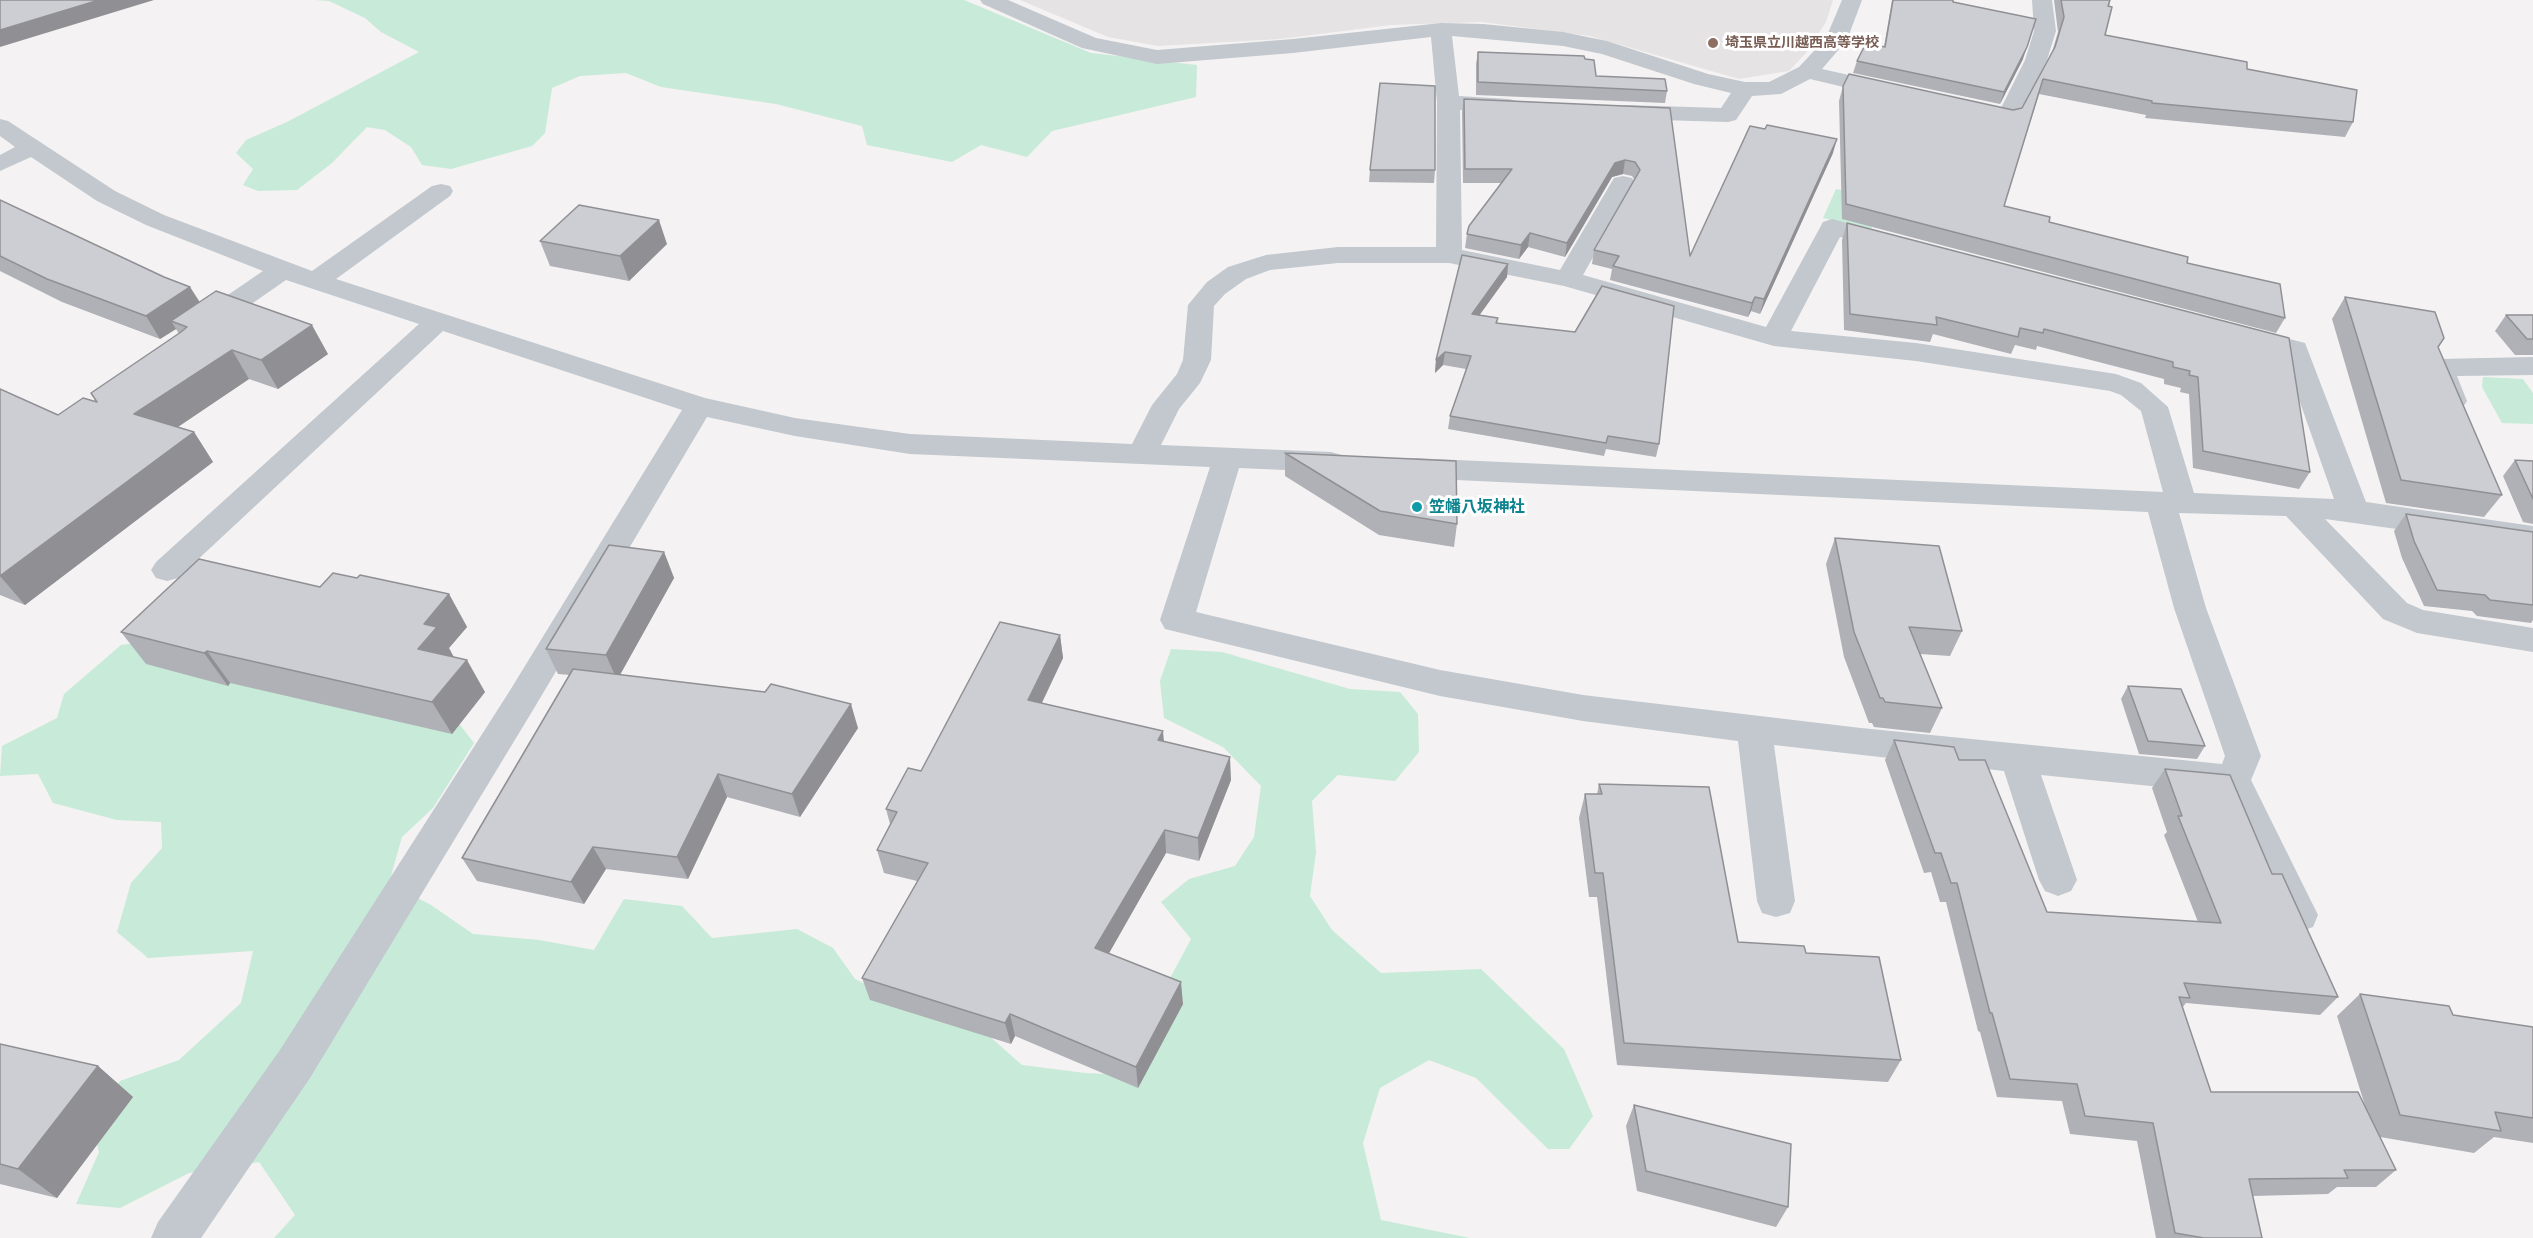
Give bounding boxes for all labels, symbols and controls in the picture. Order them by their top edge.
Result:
place label: 埼玉県立川越西高等学校 [1725,35,1879,51]
marker: 埼玉県立川越西高等学校 [1706,36,1720,50]
place label: 笠幡八坂神社 [1429,497,1525,517]
marker: 笠幡八坂神社 [1410,500,1424,514]

